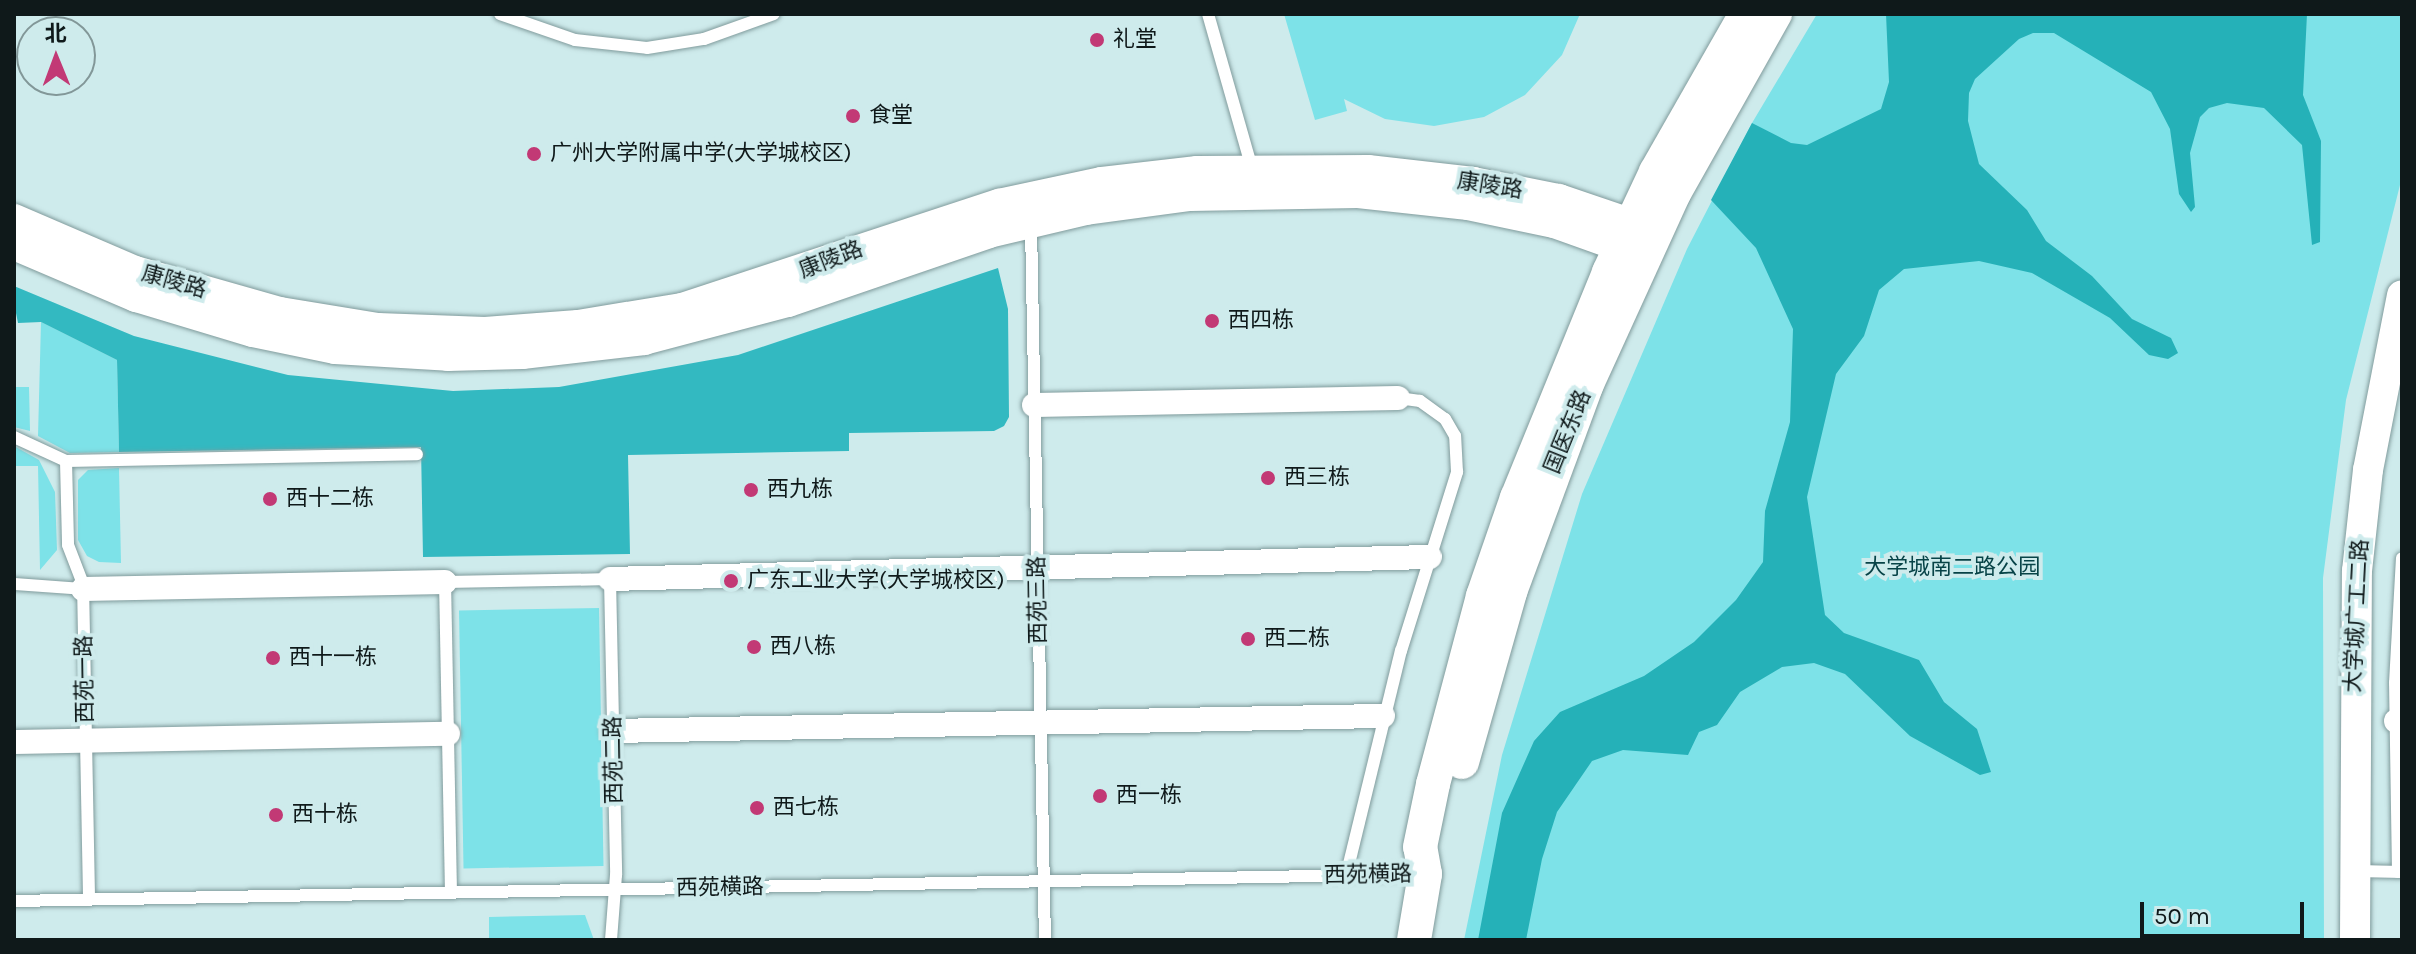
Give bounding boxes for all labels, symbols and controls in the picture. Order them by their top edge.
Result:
north arrow [16,16,96,96]
text: 北 [44,21,67,47]
place label: 礼堂 [1113,27,1157,53]
marker: 礼堂 [1088,31,1106,49]
place label: 食堂 [869,103,913,129]
marker: 食堂 [844,107,862,125]
place label: 广州大学附属中学(大学城校区) [550,141,852,167]
marker: 广州大学附属中学(大学城校区) [525,145,543,163]
street label: 康陵路 [1455,168,1525,204]
street label: 康陵路 [795,236,867,284]
street label: 康陵路 [139,260,209,304]
place label: 西四栋 [1228,308,1294,334]
marker: 西四栋 [1203,312,1221,330]
street label: 国医东路 [1539,386,1597,478]
place label: 西三栋 [1284,465,1350,491]
marker: 西三栋 [1259,469,1277,487]
place label: 西九栋 [767,477,833,503]
marker: 西九栋 [742,481,760,499]
place label: 西十二栋 [286,486,374,512]
marker: 西十二栋 [261,490,279,508]
street label: 大学城广工二路 [2340,538,2374,694]
park label: 大学城南二路公园 [1864,555,2040,581]
street label: 西苑三路 [1024,556,1052,644]
place label: 广东工业大学(大学城校区) [747,568,1005,594]
marker: 广东工业大学(大学城校区) [722,572,740,590]
place label: 西二栋 [1264,626,1330,652]
marker: 西二栋 [1239,630,1257,648]
place label: 西八栋 [770,634,836,660]
street label: 西苑一路 [71,635,99,723]
marker: 西八栋 [745,638,763,656]
place label: 西十一栋 [289,645,377,671]
marker: 西十一栋 [264,649,282,667]
street label: 西苑二路 [600,716,628,804]
place label: 西一栋 [1116,783,1182,809]
marker: 西一栋 [1091,787,1109,805]
place label: 西七栋 [773,795,839,821]
marker: 西七栋 [748,799,766,817]
place label: 西十栋 [292,802,358,828]
marker: 西十栋 [267,806,285,824]
street label: 西苑横路 [1324,861,1412,889]
street label: 西苑横路 [676,874,764,902]
scale bar [2144,886,2308,936]
text: 50 m [2154,902,2210,930]

